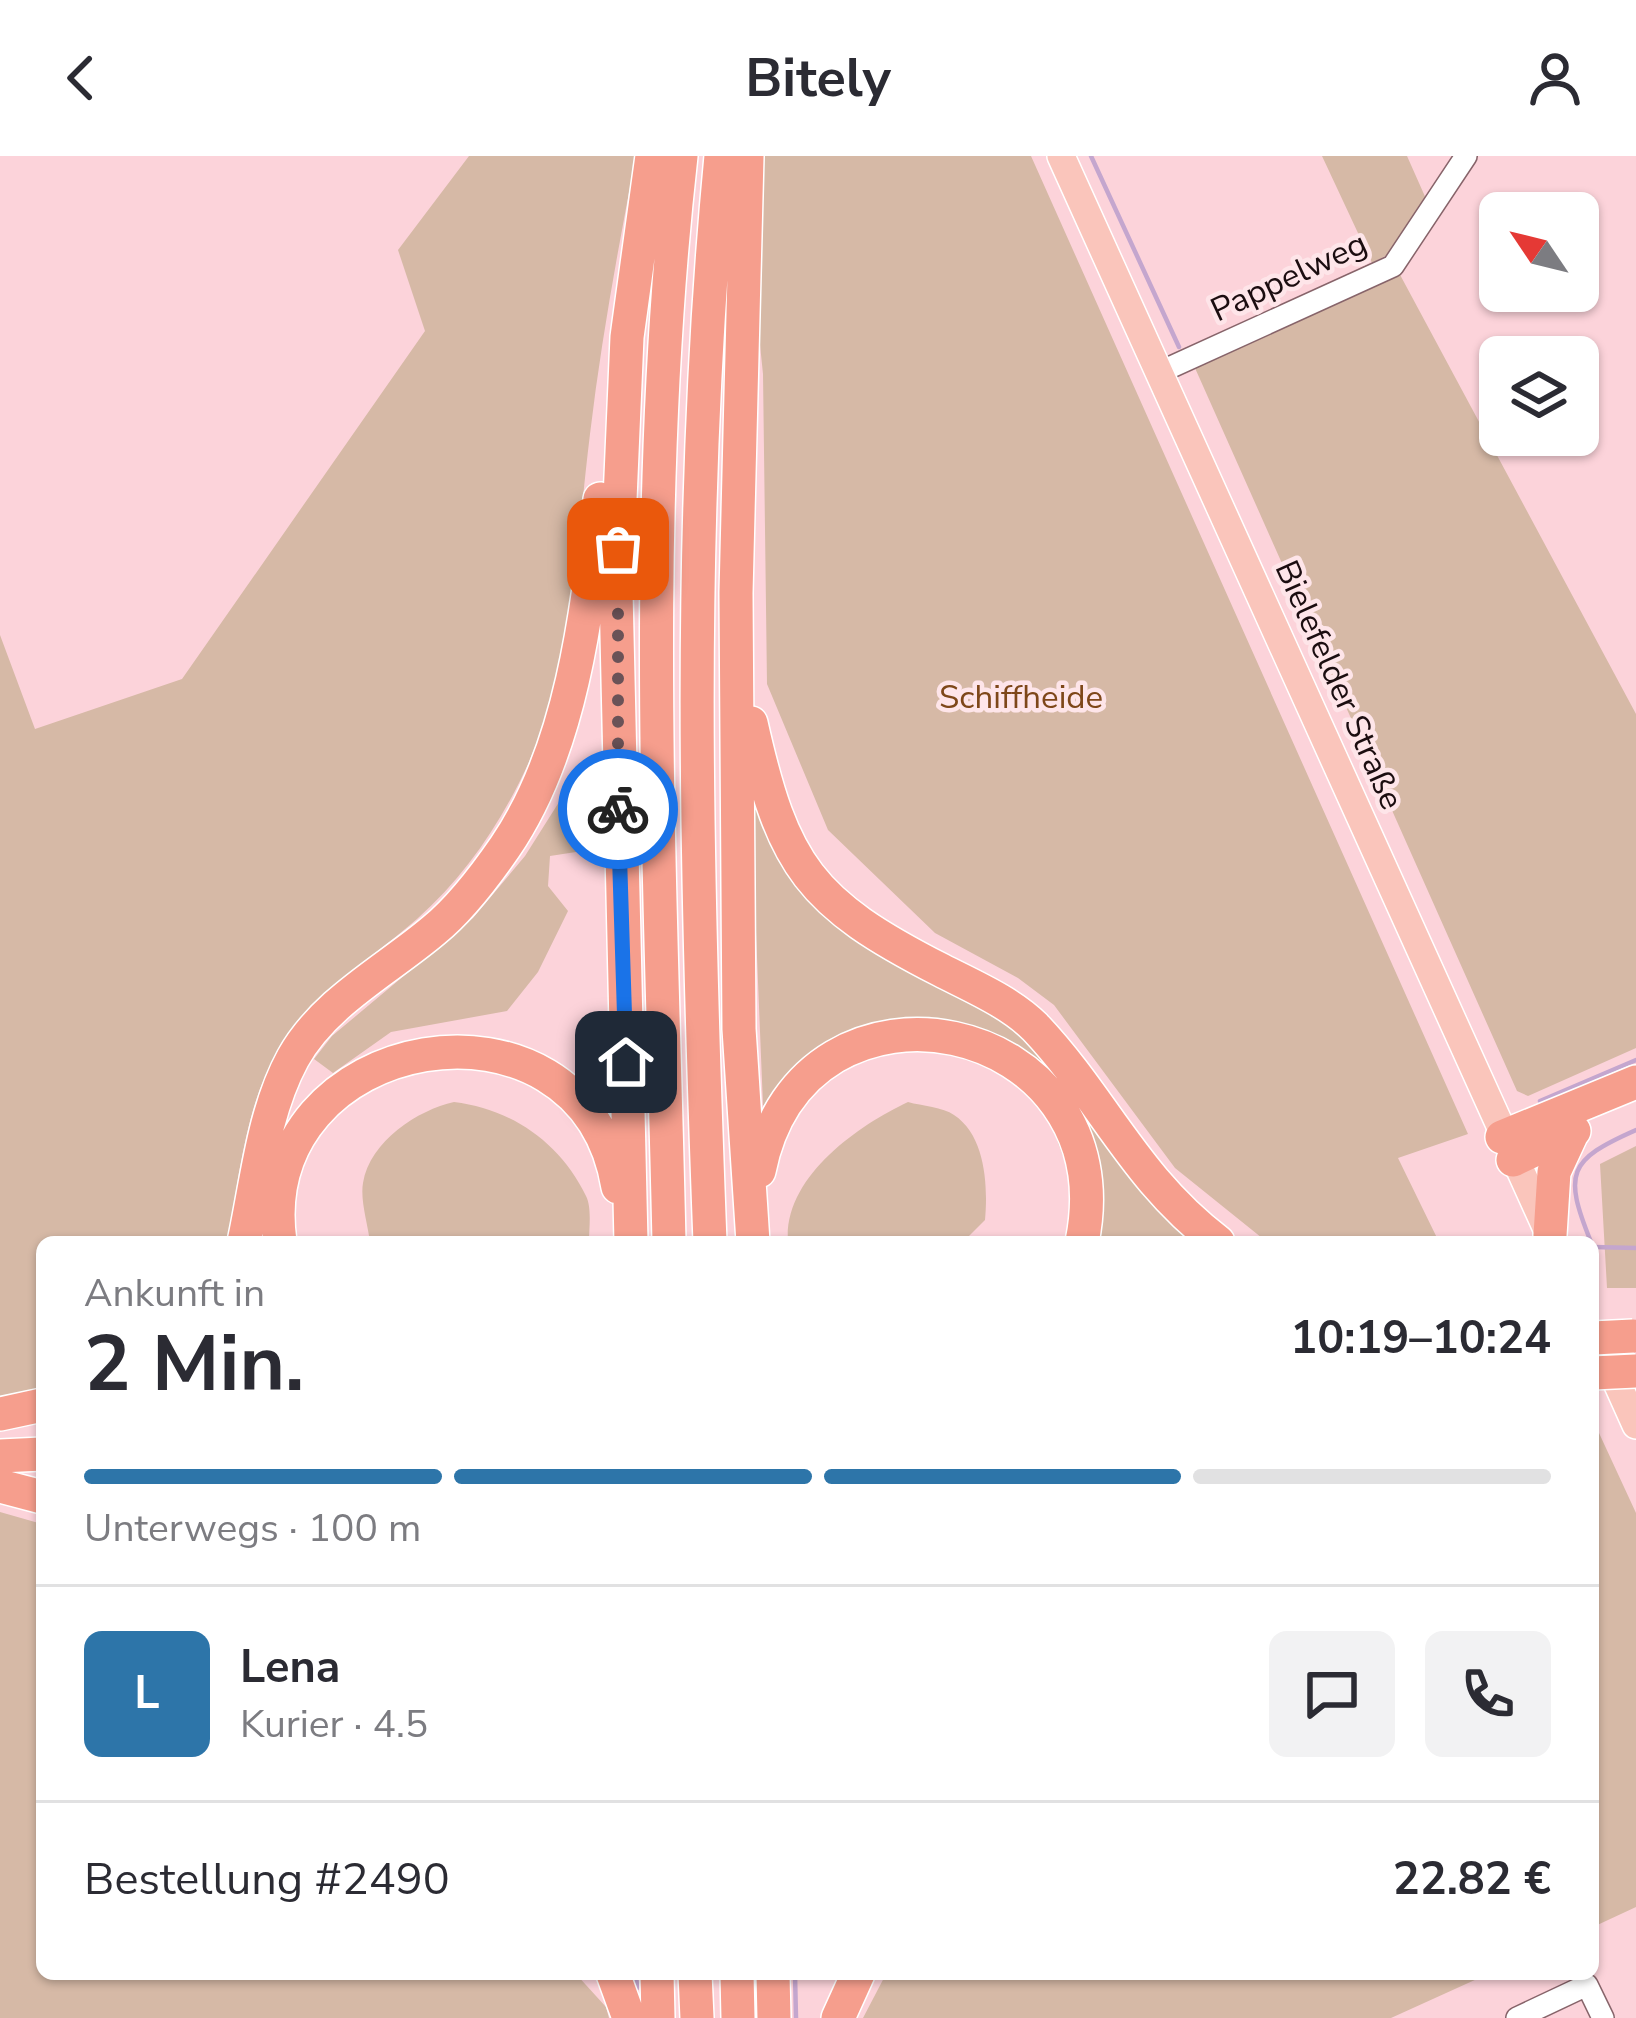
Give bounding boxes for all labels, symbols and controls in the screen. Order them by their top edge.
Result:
text: Bitely [745,41,891,115]
icon: back [48,45,114,111]
icon: person [1522,45,1588,111]
north arrow [1479,192,1599,312]
map controls [1479,192,1599,456]
street label: Pappelweg [1204,221,1374,333]
button: layers [1479,336,1599,456]
pin [567,498,669,600]
icon: bag [585,516,651,582]
street label: Bielefelder Straße [1264,553,1414,817]
park label: Schiffheide [939,675,1103,720]
courier [558,749,678,869]
icon: bike [585,776,651,842]
pin [575,1011,677,1113]
icon: home [593,1029,659,1095]
text: Ankunft in [84,1267,265,1320]
text: 10:19–10:24 [1290,1308,1551,1369]
text: 2 Min. [84,1311,304,1418]
text: Unterwegs · 100 m [84,1502,421,1555]
button: chat [1269,1631,1395,1757]
button: phone [1425,1631,1551,1757]
text: Lena [240,1637,340,1698]
text: L [134,1663,160,1724]
text: Kurier · 4.5 [240,1698,428,1751]
text: Bestellung #2490 [84,1849,450,1910]
text: 22.82 € [1393,1849,1551,1910]

